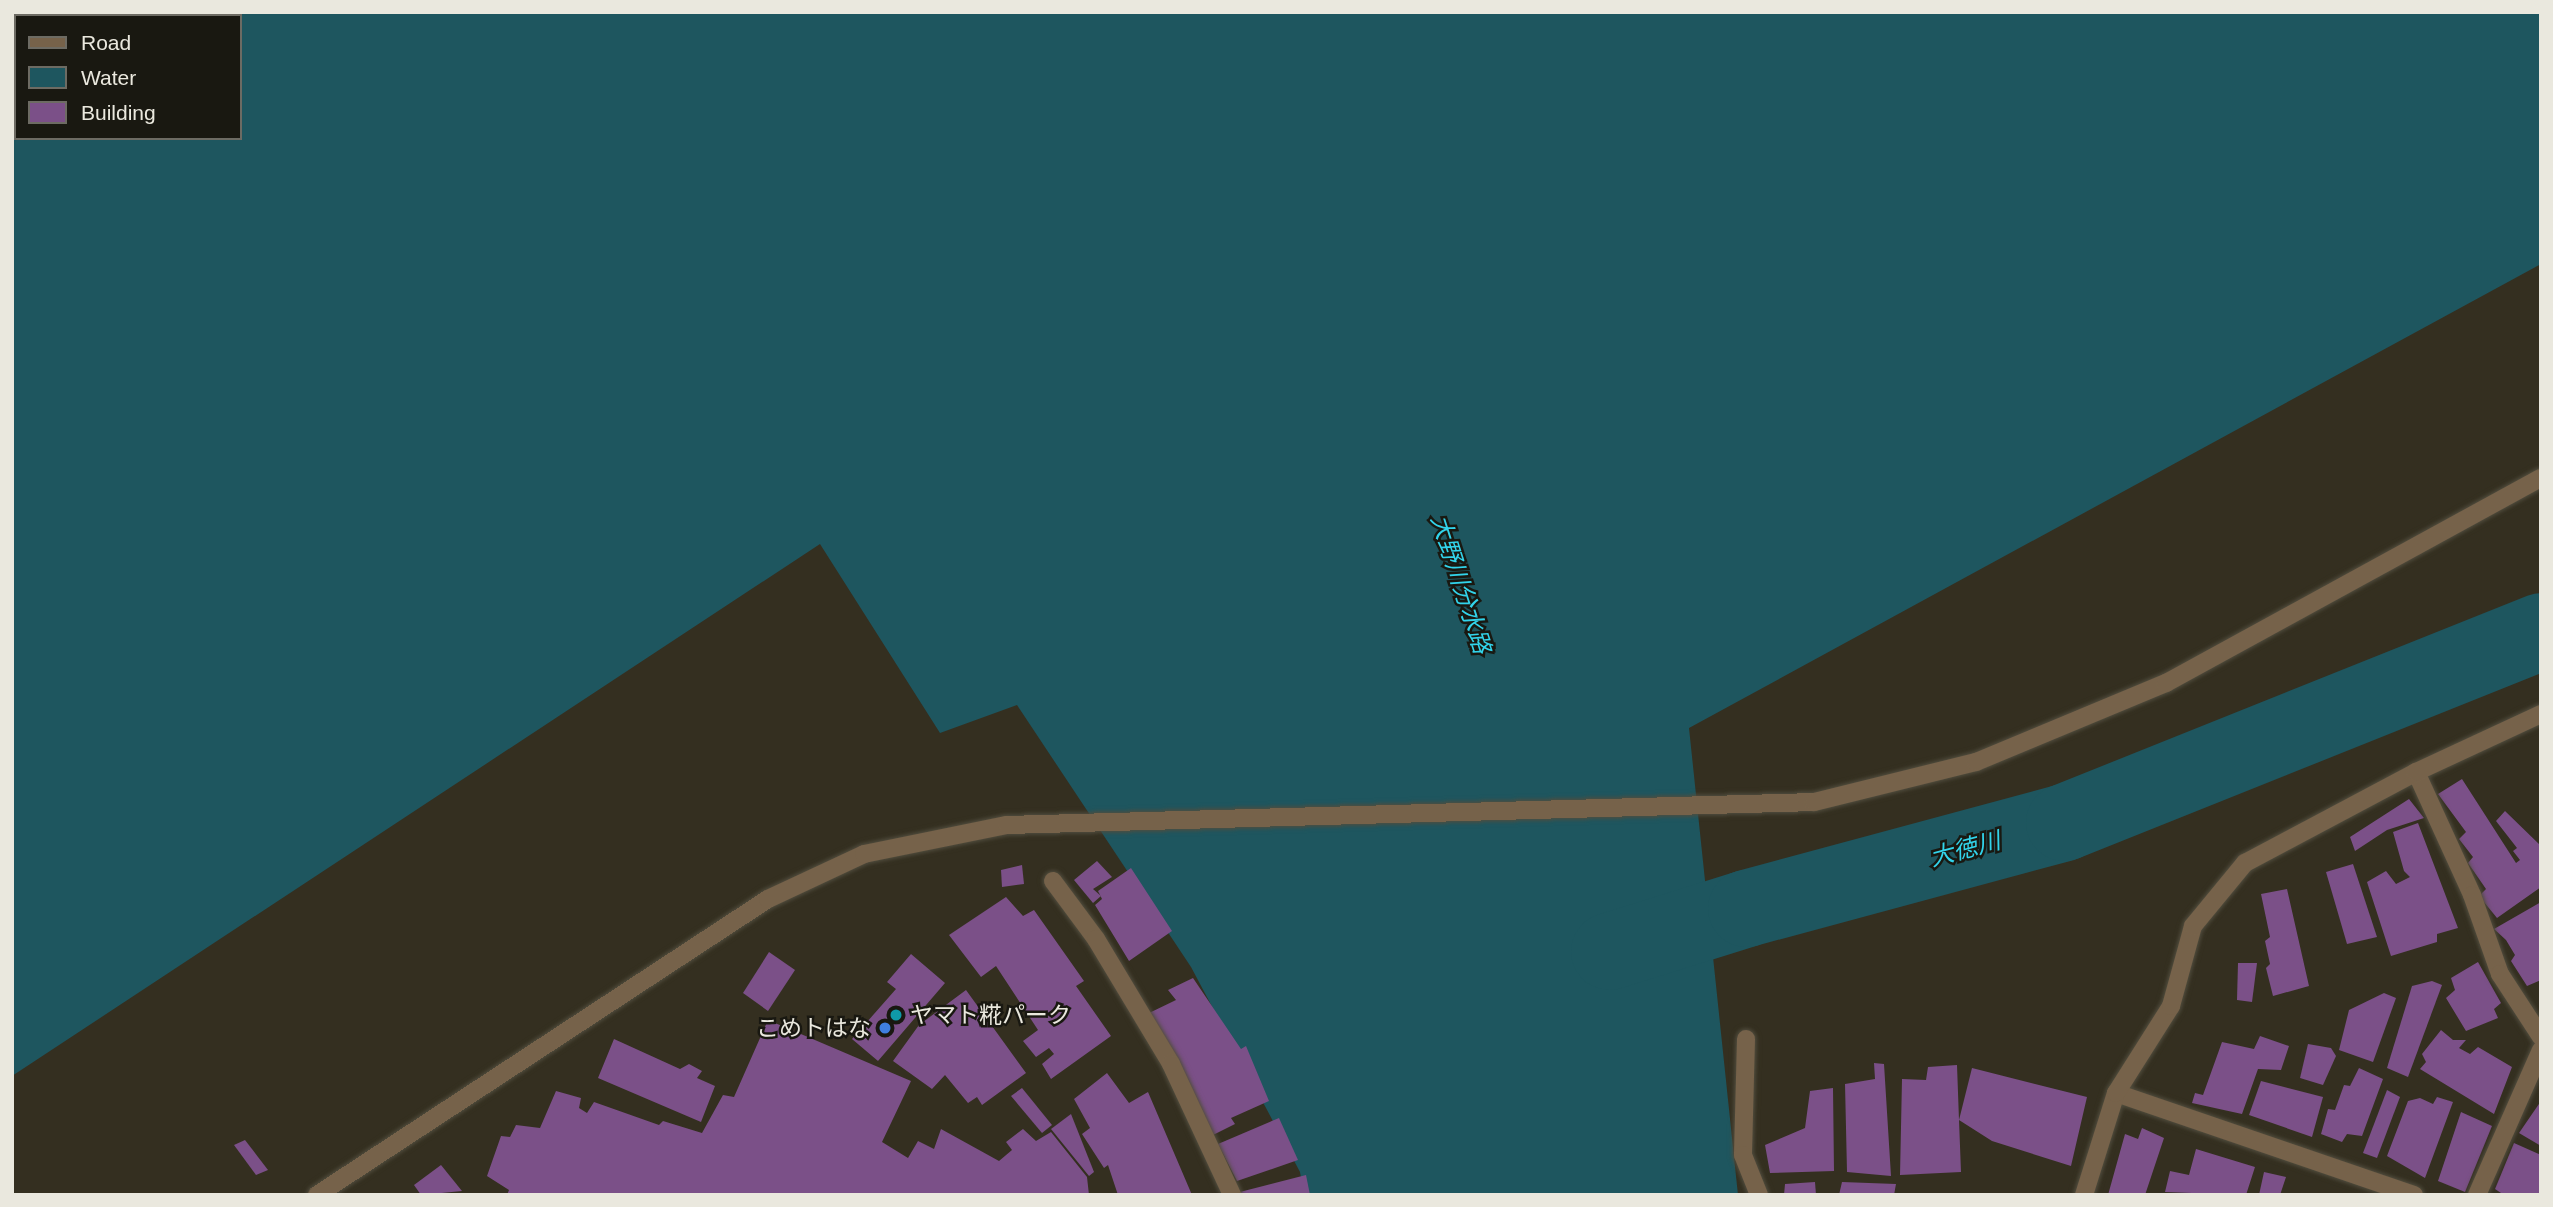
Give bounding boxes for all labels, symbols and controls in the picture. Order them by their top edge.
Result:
legend [14,14,242,140]
text: Road [81,31,131,54]
text: Water [81,66,136,89]
text: Building [81,101,156,124]
water label: 大野川分水路 [1425,511,1497,657]
water label: 大徳川 [1926,826,2004,872]
place label: ヤマト糀パーク [910,1001,1071,1029]
marker: ヤマト糀パーク [888,1007,904,1023]
place label: こめトはな [756,1014,871,1042]
marker: こめトはな [877,1020,893,1036]

